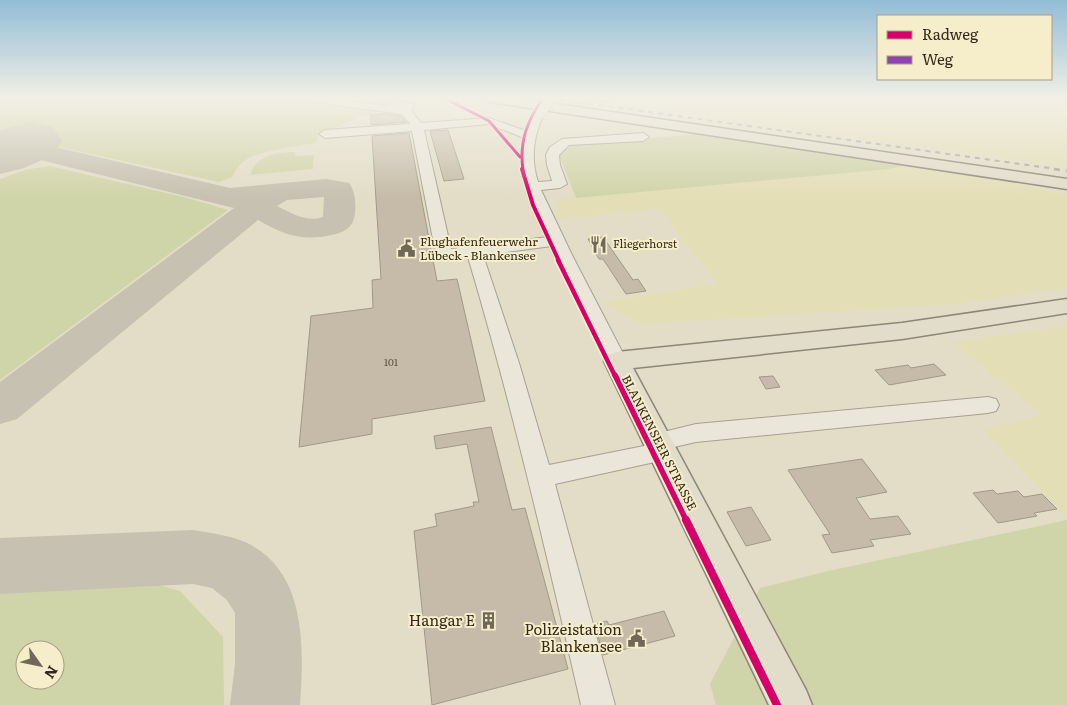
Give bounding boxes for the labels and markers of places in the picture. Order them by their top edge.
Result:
place label: Flughafenfeuerwehr Lübeck - Blankensee [420,232,538,264]
restaurant icon: Fliegerhorst [589,234,609,254]
place label: Fliegerhorst [613,235,678,251]
public building icon: Flughafenfeuerwehr Lübeck - Blankensee [396,239,416,259]
place label: Hangar E [409,608,475,631]
building icon: Hangar E [479,611,499,631]
place label: Polizeistation Blankensee [525,617,622,657]
public building icon: Polizeistation Blankensee [626,629,646,649]

